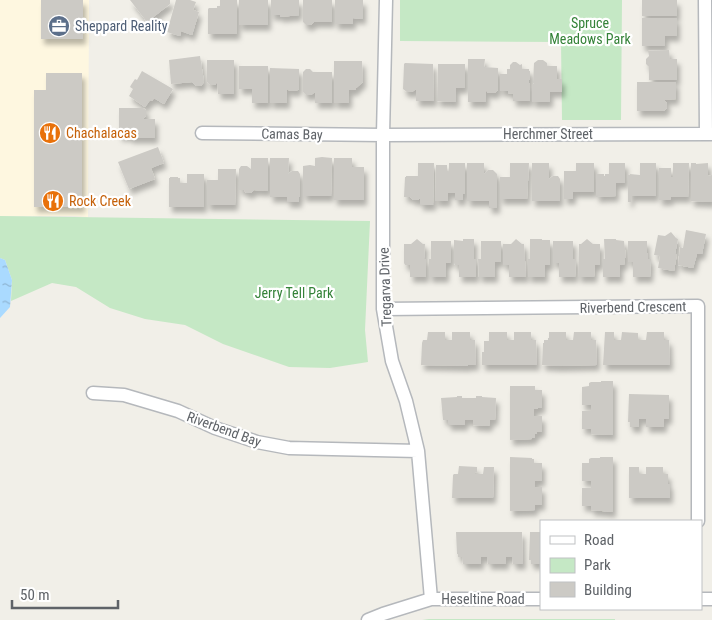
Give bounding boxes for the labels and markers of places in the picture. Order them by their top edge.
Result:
office icon: Sheppard Reality [47,14,71,38]
place label: Sheppard Reality [75,18,168,34]
restaurant icon: Chachalacas [38,121,62,145]
place label: Chachalacas [66,125,137,141]
restaurant icon: Rock Creek [41,189,65,213]
place label: Rock Creek [69,193,132,209]

